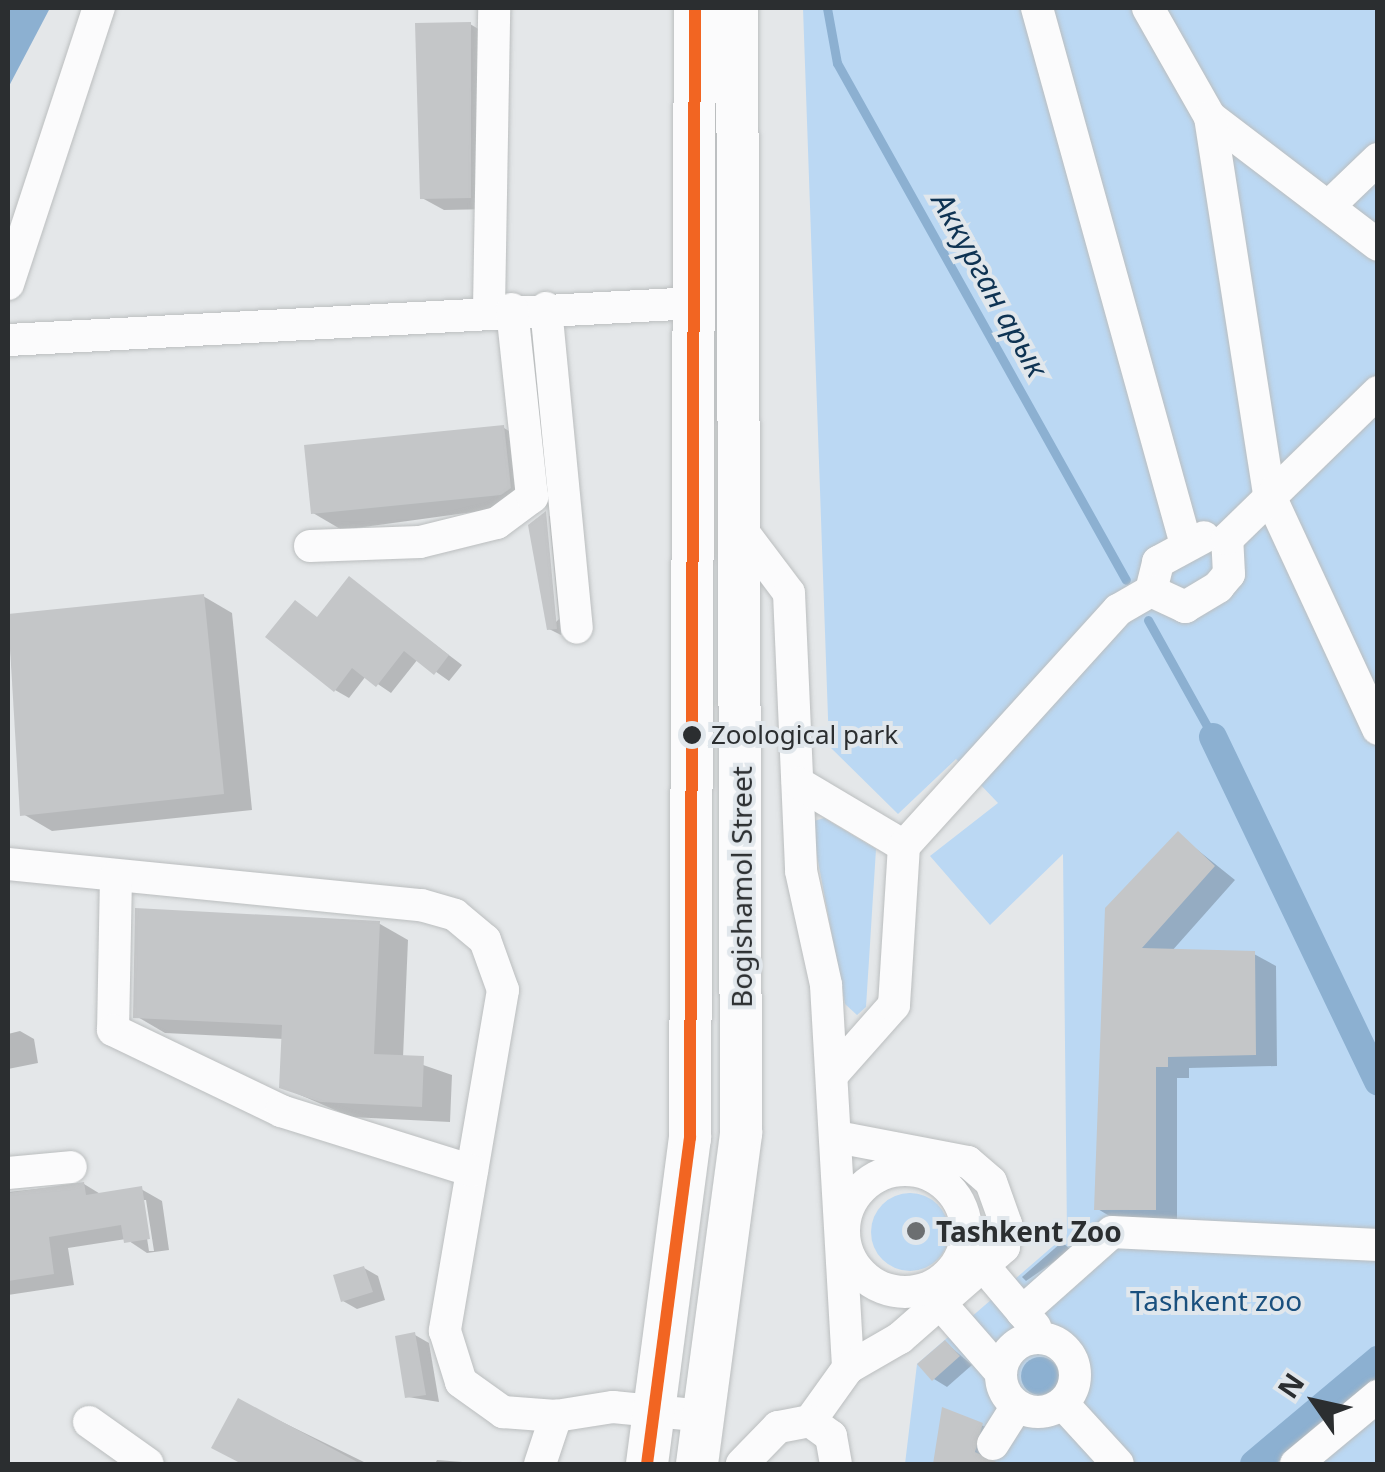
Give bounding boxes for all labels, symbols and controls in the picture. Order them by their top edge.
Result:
water label: Аккурган арык [924,186,1056,384]
place label: Zoological park [711,719,898,751]
marker: Zoological park [682,725,702,745]
street label: Bogishamol Street [724,766,758,1008]
place label: Tashkent Zoo [936,1214,1122,1248]
marker: Tashkent Zoo [905,1220,927,1242]
park label: Tashkent zoo [1130,1283,1302,1317]
north arrow [1265,1352,1365,1452]
text: N [1268,1365,1312,1405]

